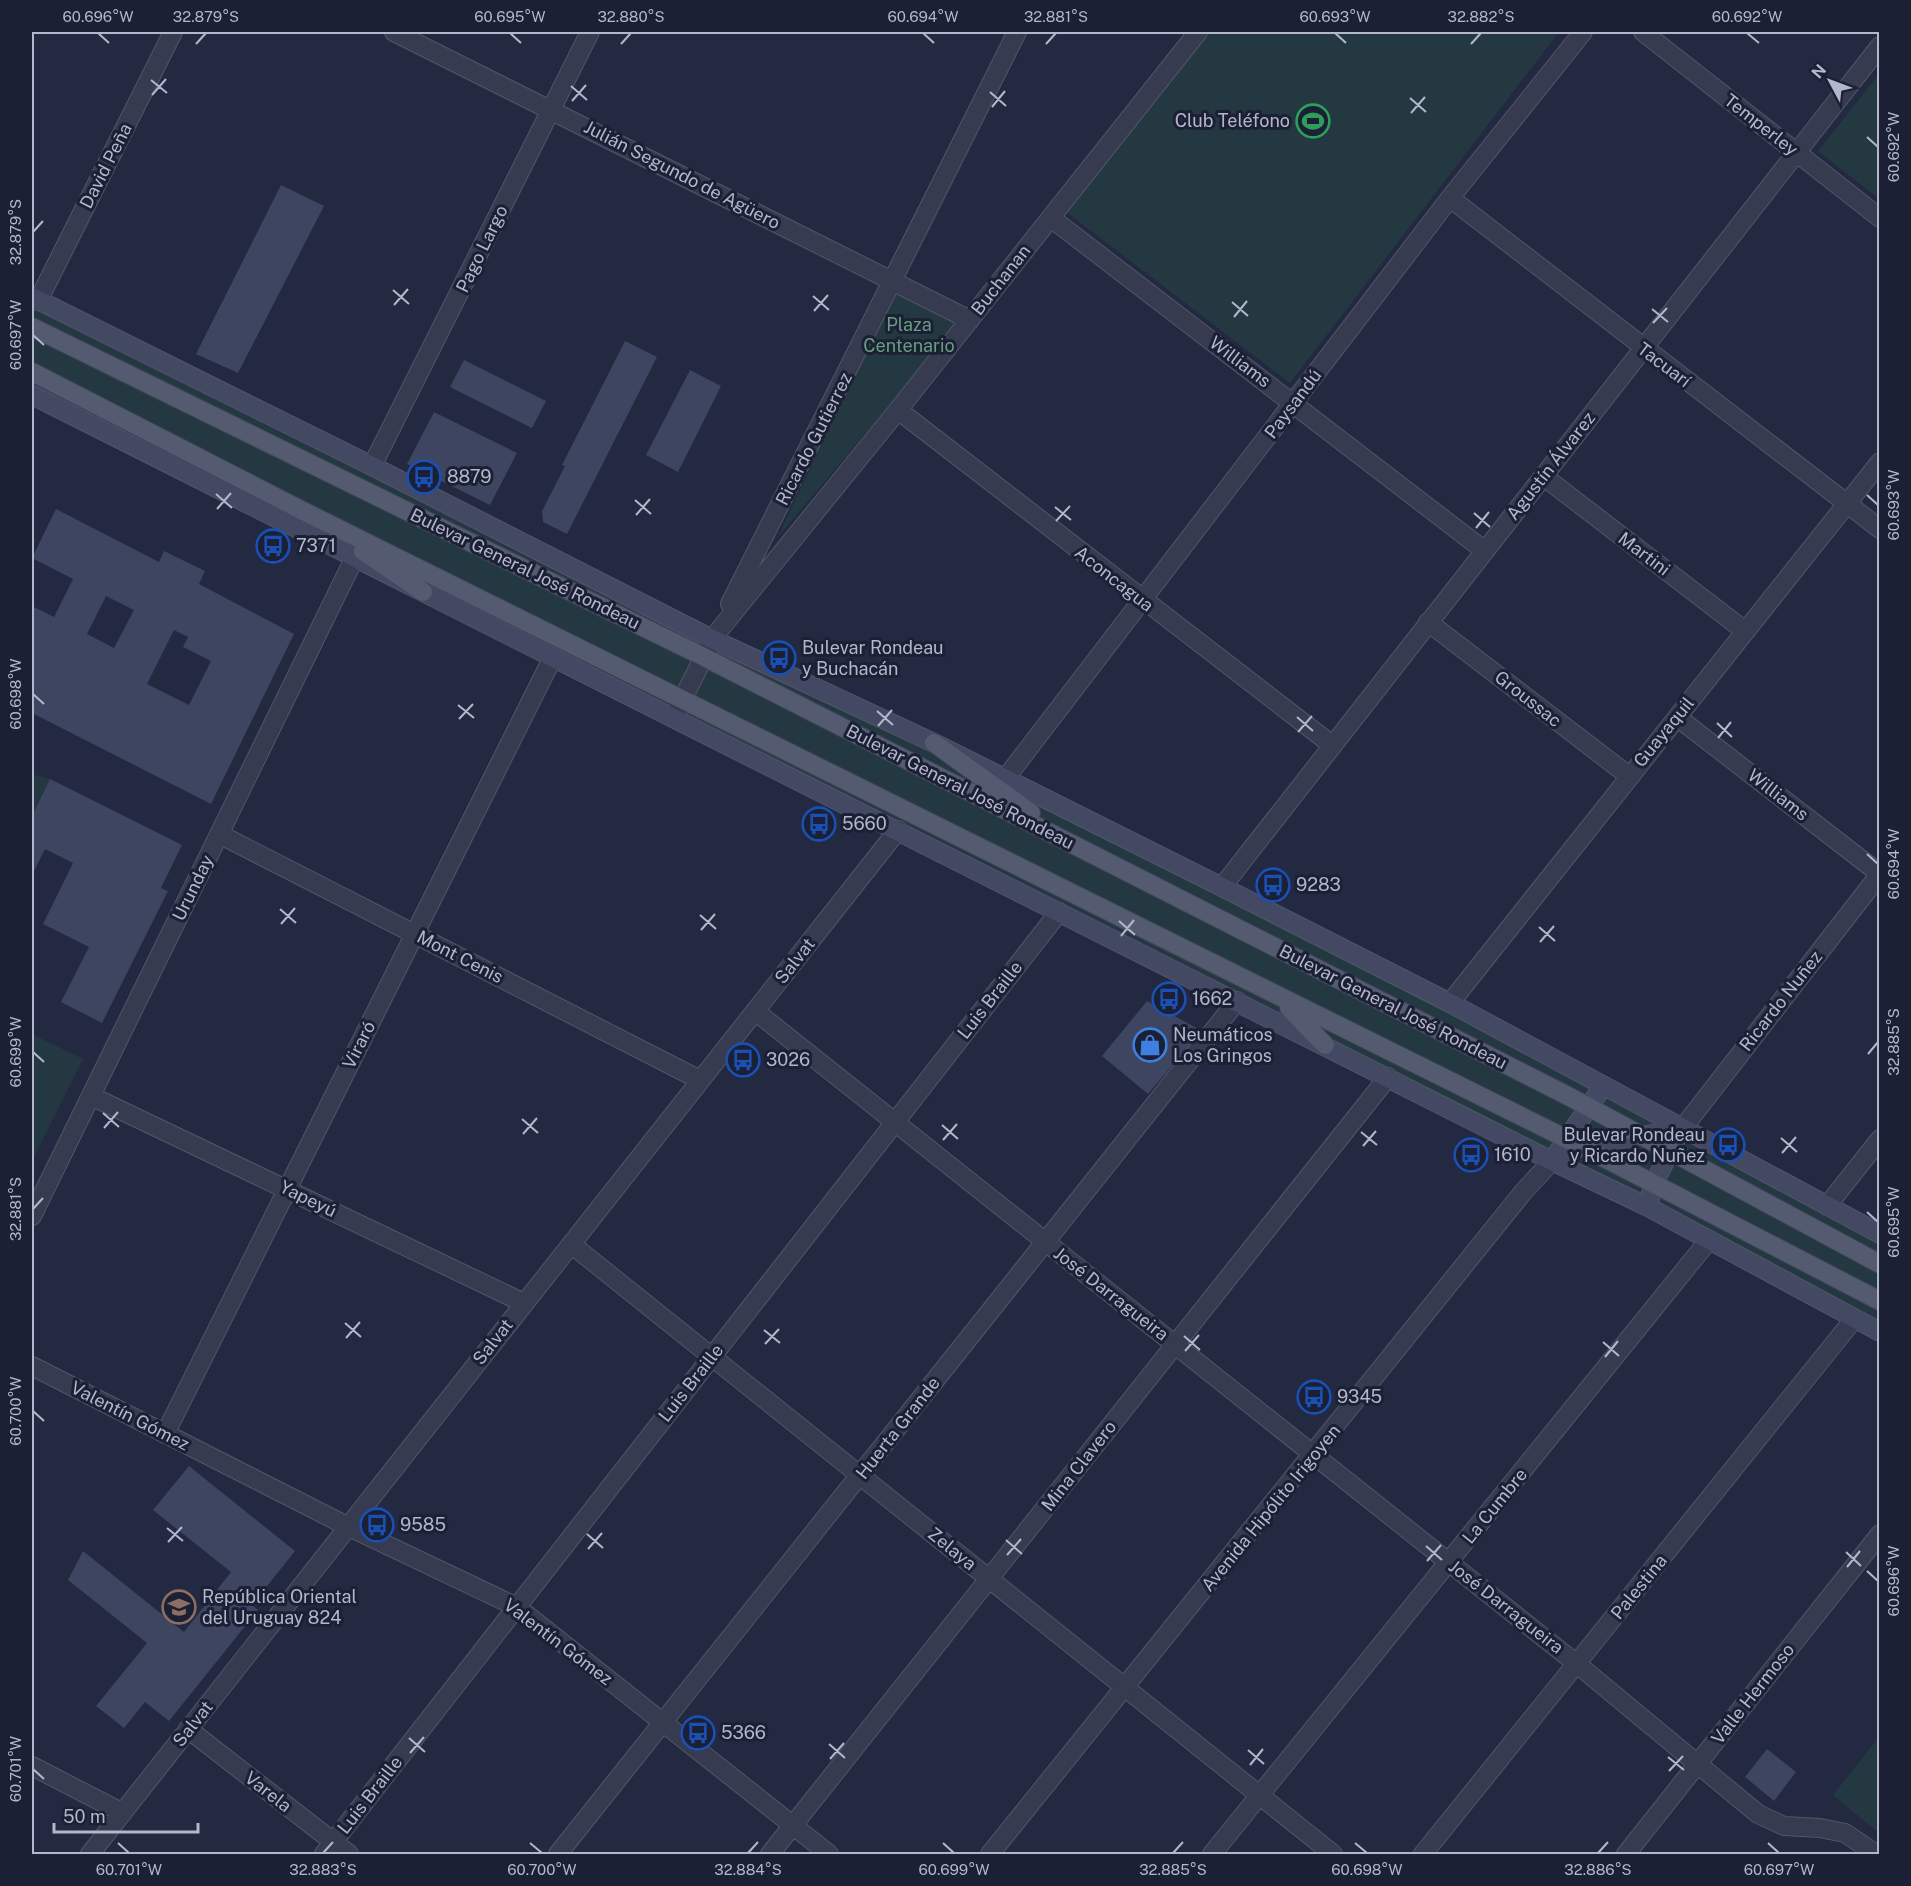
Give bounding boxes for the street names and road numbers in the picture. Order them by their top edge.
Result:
street label: Temperley [1720,89,1803,160]
street label: Julián Segundo de Agüero [581,116,784,233]
street label: David Peña [75,120,136,212]
street label: Pago Largo [451,202,512,296]
street label: Buchanan [967,240,1034,319]
street label: Williams [1206,332,1275,391]
street label: Tacuarí [1634,338,1696,392]
street label: Paysandú [1260,365,1325,442]
street label: Ricardo Gutierrez [771,369,856,509]
street label: Agustín Álvarez [1501,407,1599,524]
street label: Bulevar General José Rondeau [407,504,643,633]
street label: Martini [1614,527,1674,580]
street label: Aconcagua [1071,541,1158,616]
street label: Groussac [1491,666,1566,731]
street label: Guayaquil [1629,692,1698,771]
street label: Bulevar General José Rondeau [843,720,1078,853]
street label: Williams [1744,764,1813,825]
street label: Urunday [168,851,218,924]
street label: Mont Cenis [414,926,507,987]
street label: Salvat [770,934,819,988]
street label: Bulevar General José Rondeau [1276,940,1511,1073]
street label: Ricardo Nuñez [1735,946,1826,1055]
street label: Luis Braille [953,957,1026,1043]
street label: Viraró [338,1018,379,1072]
street label: Yapeyú [276,1176,340,1221]
street label: José Darragueira [1050,1242,1173,1345]
street label: Salvat [468,1315,517,1369]
street label: Luis Braille [654,1340,727,1426]
street label: Huerta Grande [851,1373,944,1483]
street label: Valentín Gómez [67,1377,193,1454]
street label: Mina Clavero [1037,1416,1120,1515]
street label: Avenida Hipólito Irigoyen [1197,1420,1344,1595]
street label: La Cumbre [1458,1464,1531,1548]
street label: Zelaya [924,1523,981,1574]
street label: Palestina [1606,1550,1671,1623]
street label: José Darragueira [1445,1555,1568,1658]
street label: Valentín Gómez [500,1594,617,1689]
street label: Valle Hermoso [1707,1639,1798,1748]
street label: Salvat [168,1697,217,1751]
street label: Luis Braille [333,1752,406,1838]
street label: Varela [241,1767,296,1816]

